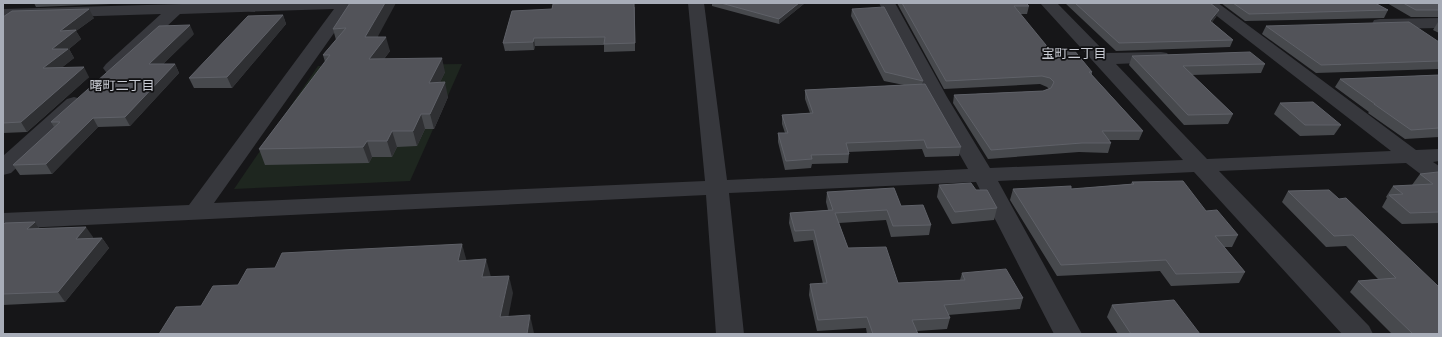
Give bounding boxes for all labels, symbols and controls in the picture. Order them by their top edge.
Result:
district label: 宝町二丁目 [1041,45,1107,61]
district label: 曙町二丁目 [89,77,155,93]

